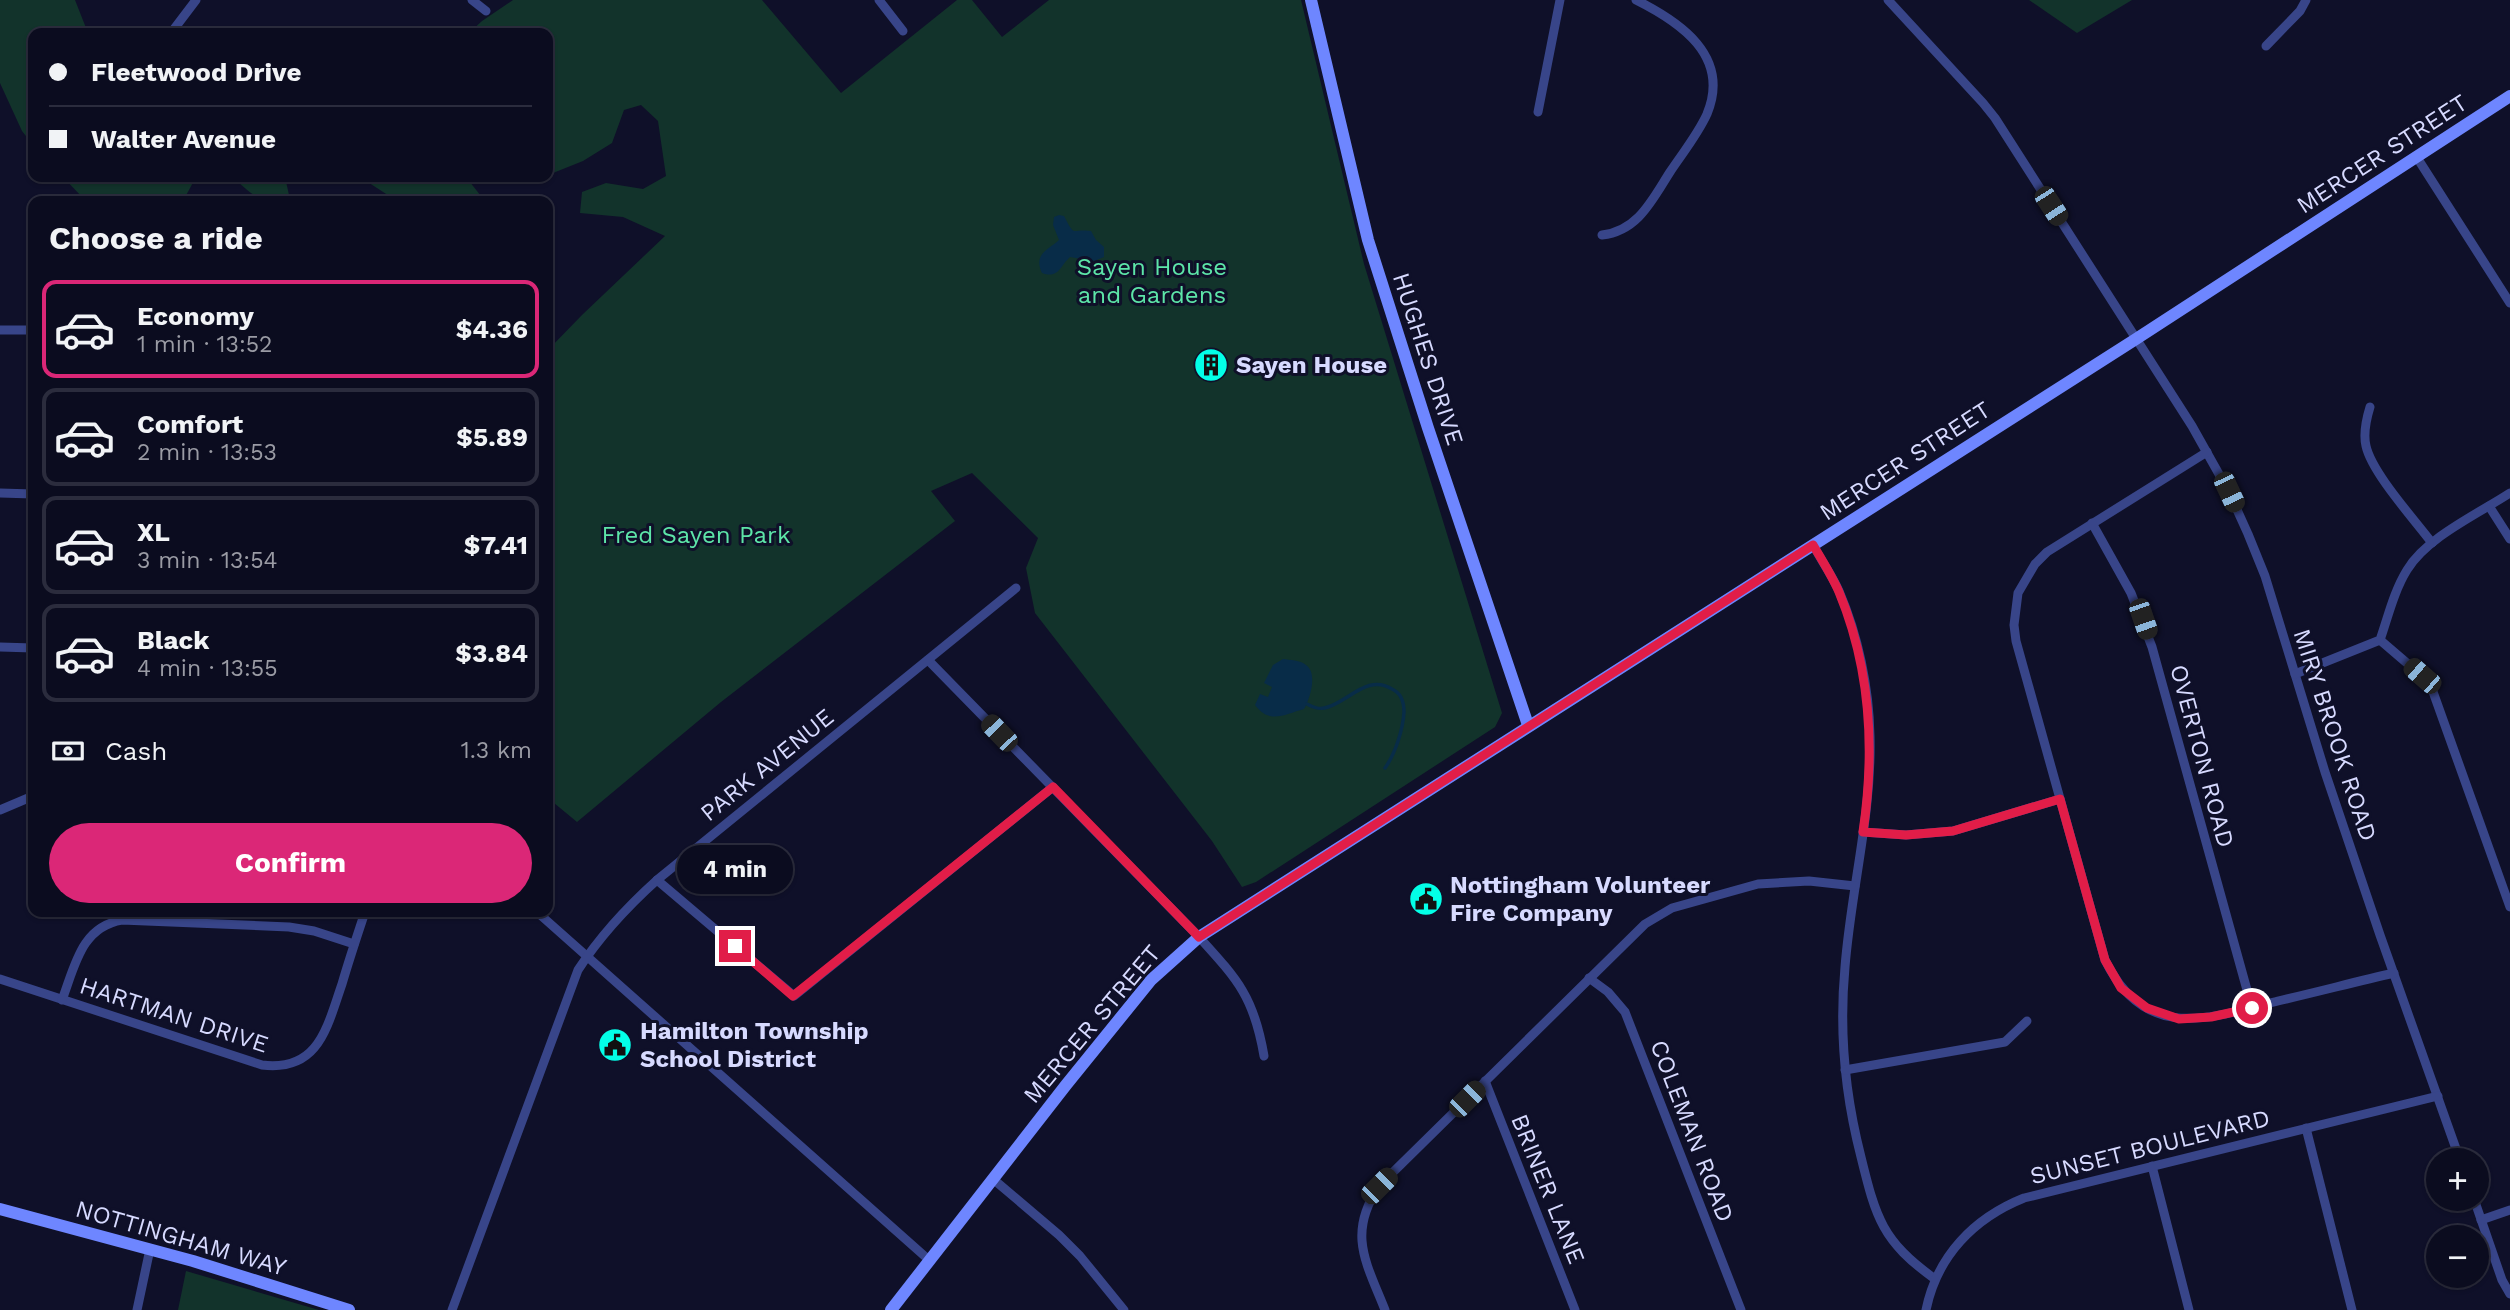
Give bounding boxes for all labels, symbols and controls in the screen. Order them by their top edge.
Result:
text: Fleetwood Drive [91,57,301,87]
street label: MERCER STREET [2291,88,2473,220]
text: Walter Avenue [91,124,276,154]
car [2031,183,2072,229]
text: Choose a ride [49,219,263,257]
park label: Sayen House and Gardens [1077,253,1227,309]
street label: HUGHES DRIVE [1387,269,1469,449]
icon: car [53,298,116,361]
text: Economy [137,301,254,331]
text: $4.36 [456,314,528,344]
text: 1 min · 13:52 [137,331,273,358]
building icon: Sayen House [1192,346,1230,384]
place label: Sayen House [1236,351,1387,379]
street label: MERCER STREET [1814,395,1996,527]
icon: car [53,406,116,469]
text: Comfort [137,409,243,439]
text: $5.89 [456,422,528,452]
text: 2 min · 13:53 [137,439,277,466]
car [2211,469,2248,515]
icon: car [53,514,116,577]
text: XL [137,517,170,547]
park label: Fred Sayen Park [601,521,791,549]
text: $7.41 [464,530,528,560]
text: 3 min · 13:54 [137,547,278,574]
car [2127,596,2160,642]
icon: car [53,622,116,685]
text: Black [137,625,209,655]
street label: MIRY BROOK ROAD [2287,625,2383,845]
text: $3.84 [455,638,528,668]
car [2400,654,2445,698]
text: 4 min · 13:55 [137,655,278,682]
street label: OVERTON ROAD [2164,662,2240,850]
street label: PARK AVENUE [695,703,839,827]
car [977,711,1022,755]
icon: cash [49,732,87,770]
text: Cash [105,736,167,766]
text: 1.3 km [461,737,532,764]
button: Confirm [49,823,532,903]
callout: 4 min [677,844,793,894]
text: 4 min [703,856,767,883]
place label: Nottingham Volunteer Fire Company [1450,871,1711,927]
public building icon: Nottingham Volunteer Fire Company [1407,880,1445,918]
route end [719,930,751,962]
street label: MERCER STREET [1018,939,1166,1109]
street label: HARTMAN DRIVE [76,971,272,1059]
route start [2236,992,2268,1024]
place label: Hamilton Township School District [640,1017,869,1073]
public building icon: Hamilton Township School District [596,1026,634,1064]
street label: COLEMAN ROAD [1644,1036,1740,1226]
car [1445,1077,1490,1121]
street label: SUNSET BOULEVARD [2027,1104,2273,1190]
street label: BRINER LANE [1505,1110,1591,1268]
map controls [2426,1148,2489,1288]
button: + [2426,1148,2489,1211]
car [1357,1164,1402,1208]
street label: NOTTINGHAM WAY [72,1195,290,1282]
button: − [2426,1225,2489,1288]

